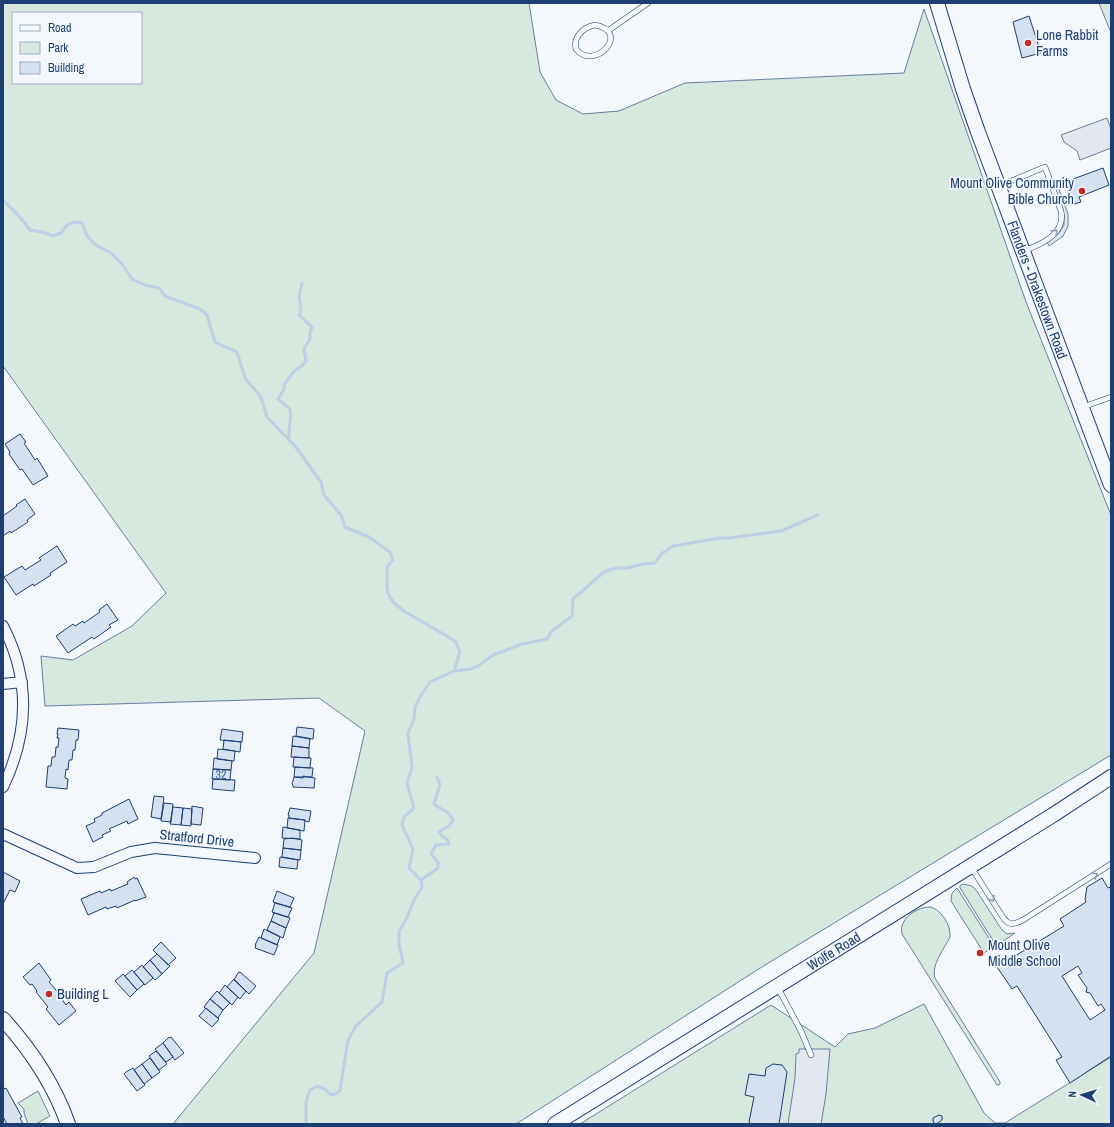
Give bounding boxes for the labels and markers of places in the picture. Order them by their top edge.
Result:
place label: Lone Rabbit Farms [1036,26,1099,60]
marker: Lone Rabbit Farms [1023,38,1033,48]
place label: Mount Olive Community Bible Church [950,174,1074,208]
marker: Mount Olive Community Bible Church [1077,186,1087,196]
place label: Mount Olive Middle School [988,936,1061,970]
marker: Mount Olive Middle School [975,948,985,958]
place label: Building L [57,985,109,1003]
marker: Building L [44,989,54,999]

